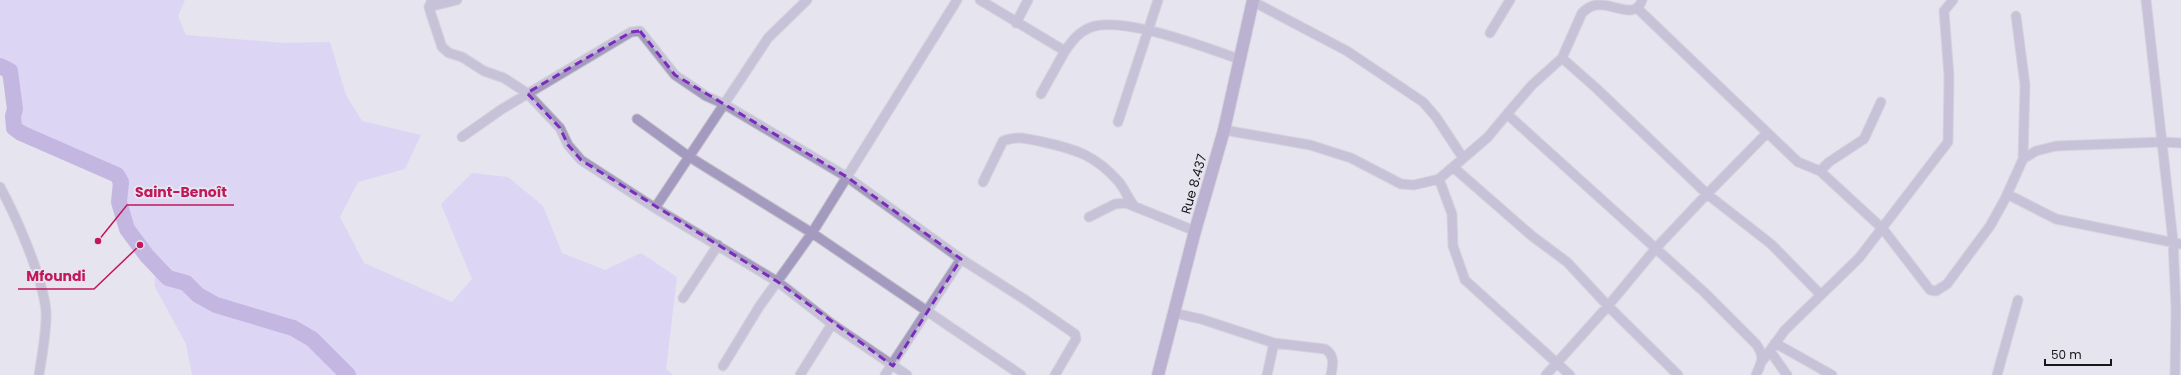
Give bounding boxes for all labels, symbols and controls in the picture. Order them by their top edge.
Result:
street label: Rue 8.437 [1176,152,1212,216]
callout: Saint-Benoît [127,179,234,205]
text: Saint-Benoît [135,182,227,202]
callout: Mfoundi [18,263,94,289]
text: Mfoundi [26,266,86,286]
scale bar [2045,341,2111,367]
text: 50 m [2051,346,2082,363]

